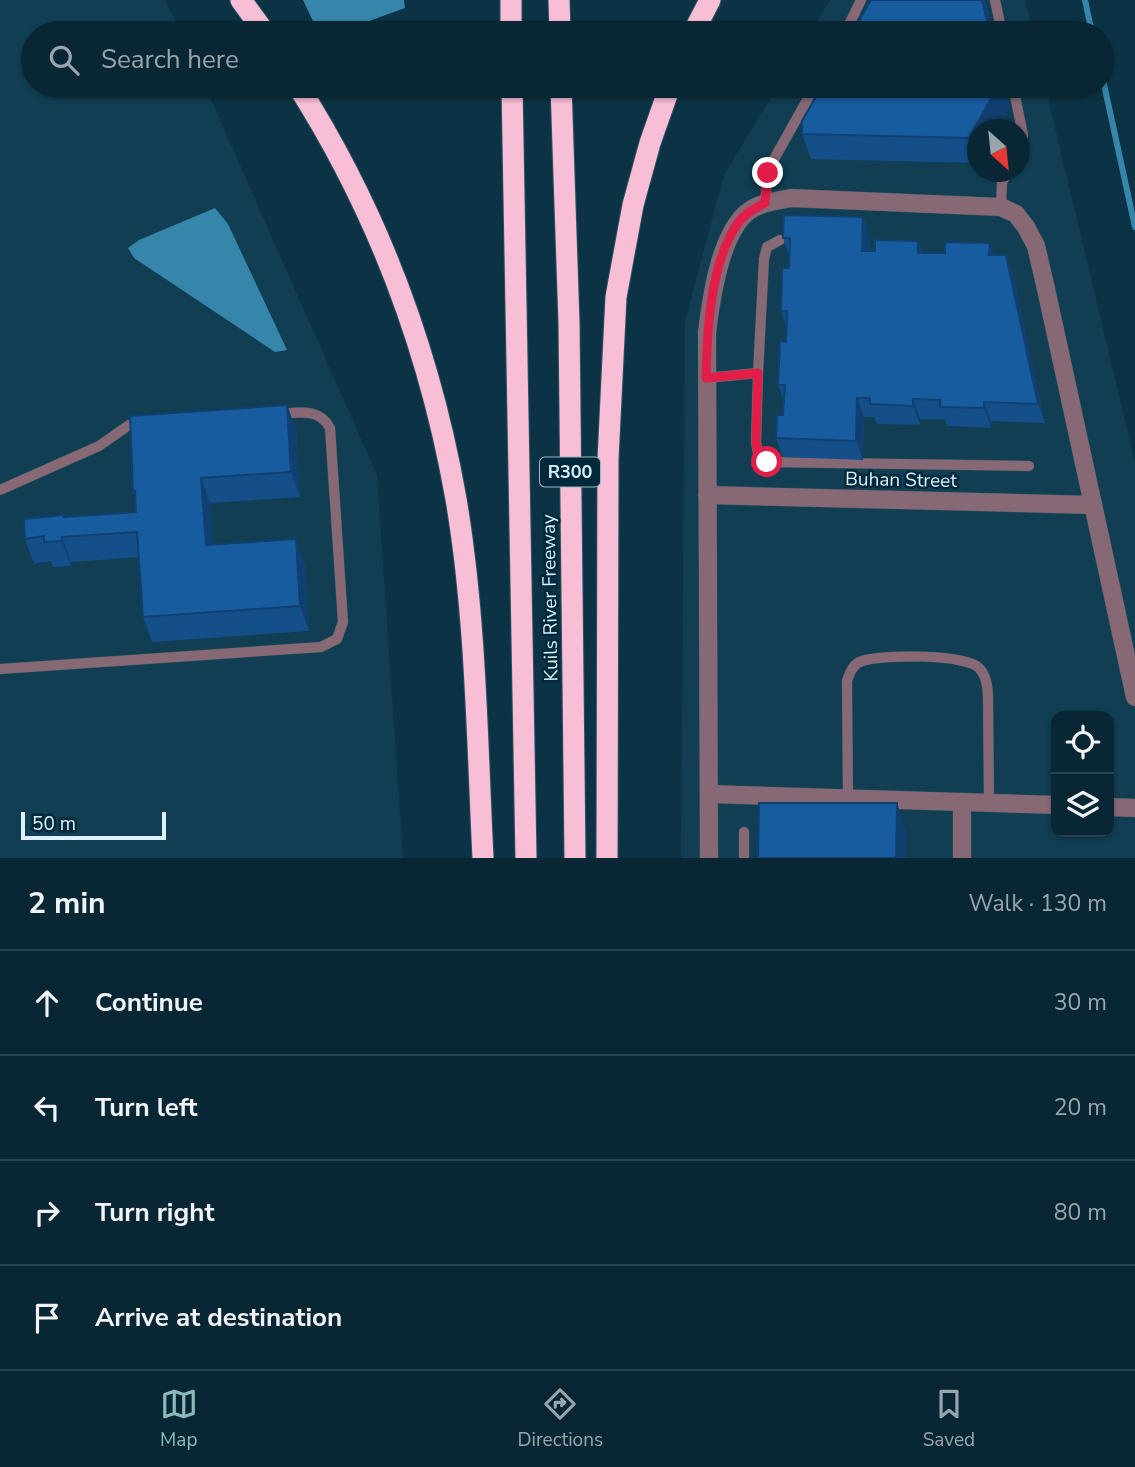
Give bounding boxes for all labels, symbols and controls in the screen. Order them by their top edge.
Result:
search box [21,21,1114,98]
icon: search [45,41,83,79]
text: Search here [101,42,239,77]
north arrow [967,119,1030,182]
route end [752,157,783,188]
route start [751,446,782,477]
road number: R300 [540,458,600,486]
street label: Buhan Street [845,466,957,494]
street label: Kuils River Freeway [536,514,564,682]
map controls [1051,711,1114,837]
button: locate [1051,711,1114,774]
button: layers [1051,774,1114,837]
scale bar [21,809,166,841]
text: 50 m [32,811,76,837]
text: 2 min [28,883,106,924]
text: Walk · 130 m [968,888,1107,919]
icon: ahead [28,984,66,1022]
text: Continue [95,985,203,1020]
text: 30 m [1054,987,1107,1018]
icon: left [28,1089,66,1127]
text: Turn left [95,1090,198,1125]
text: 20 m [1054,1092,1107,1123]
icon: right [28,1194,66,1232]
text: Turn right [95,1195,214,1230]
text: 80 m [1054,1197,1107,1228]
icon: arrive [28,1299,66,1337]
text: Arrive at destination [95,1300,342,1335]
tab: Map [160,1385,198,1453]
tab: Directions [517,1385,603,1453]
tab: Saved [923,1385,975,1453]

